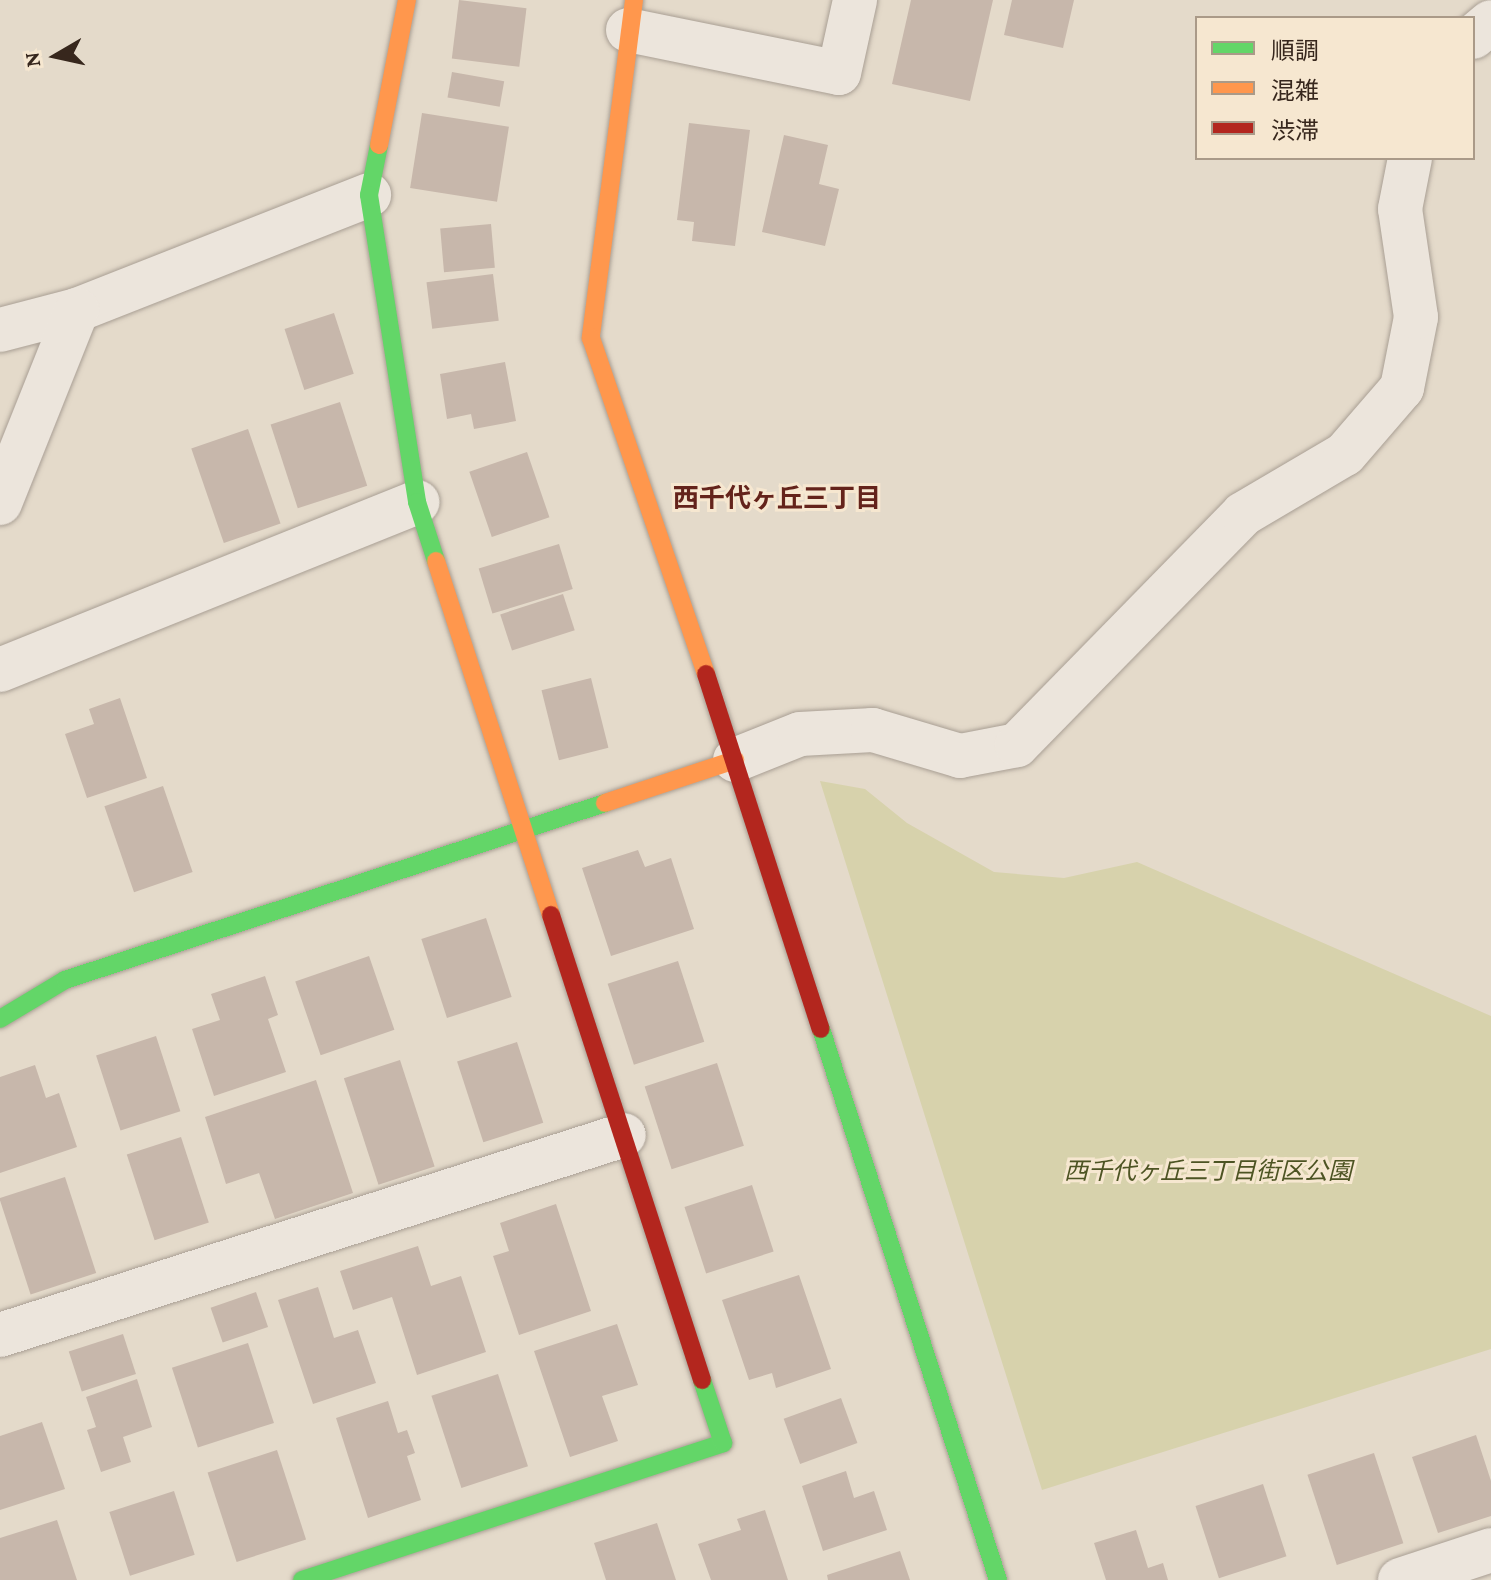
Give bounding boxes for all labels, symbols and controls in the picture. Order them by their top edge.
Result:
north arrow [16,16,96,96]
legend [1195,16,1475,160]
text: 順調 [1271,37,1319,64]
text: N [18,50,45,69]
text: 混雑 [1271,77,1319,104]
text: 渋滞 [1271,117,1319,144]
district label: 西千代ヶ丘三丁目 [673,483,881,515]
park label: 西千代ヶ丘三丁目街区公園 [1064,1157,1352,1185]

